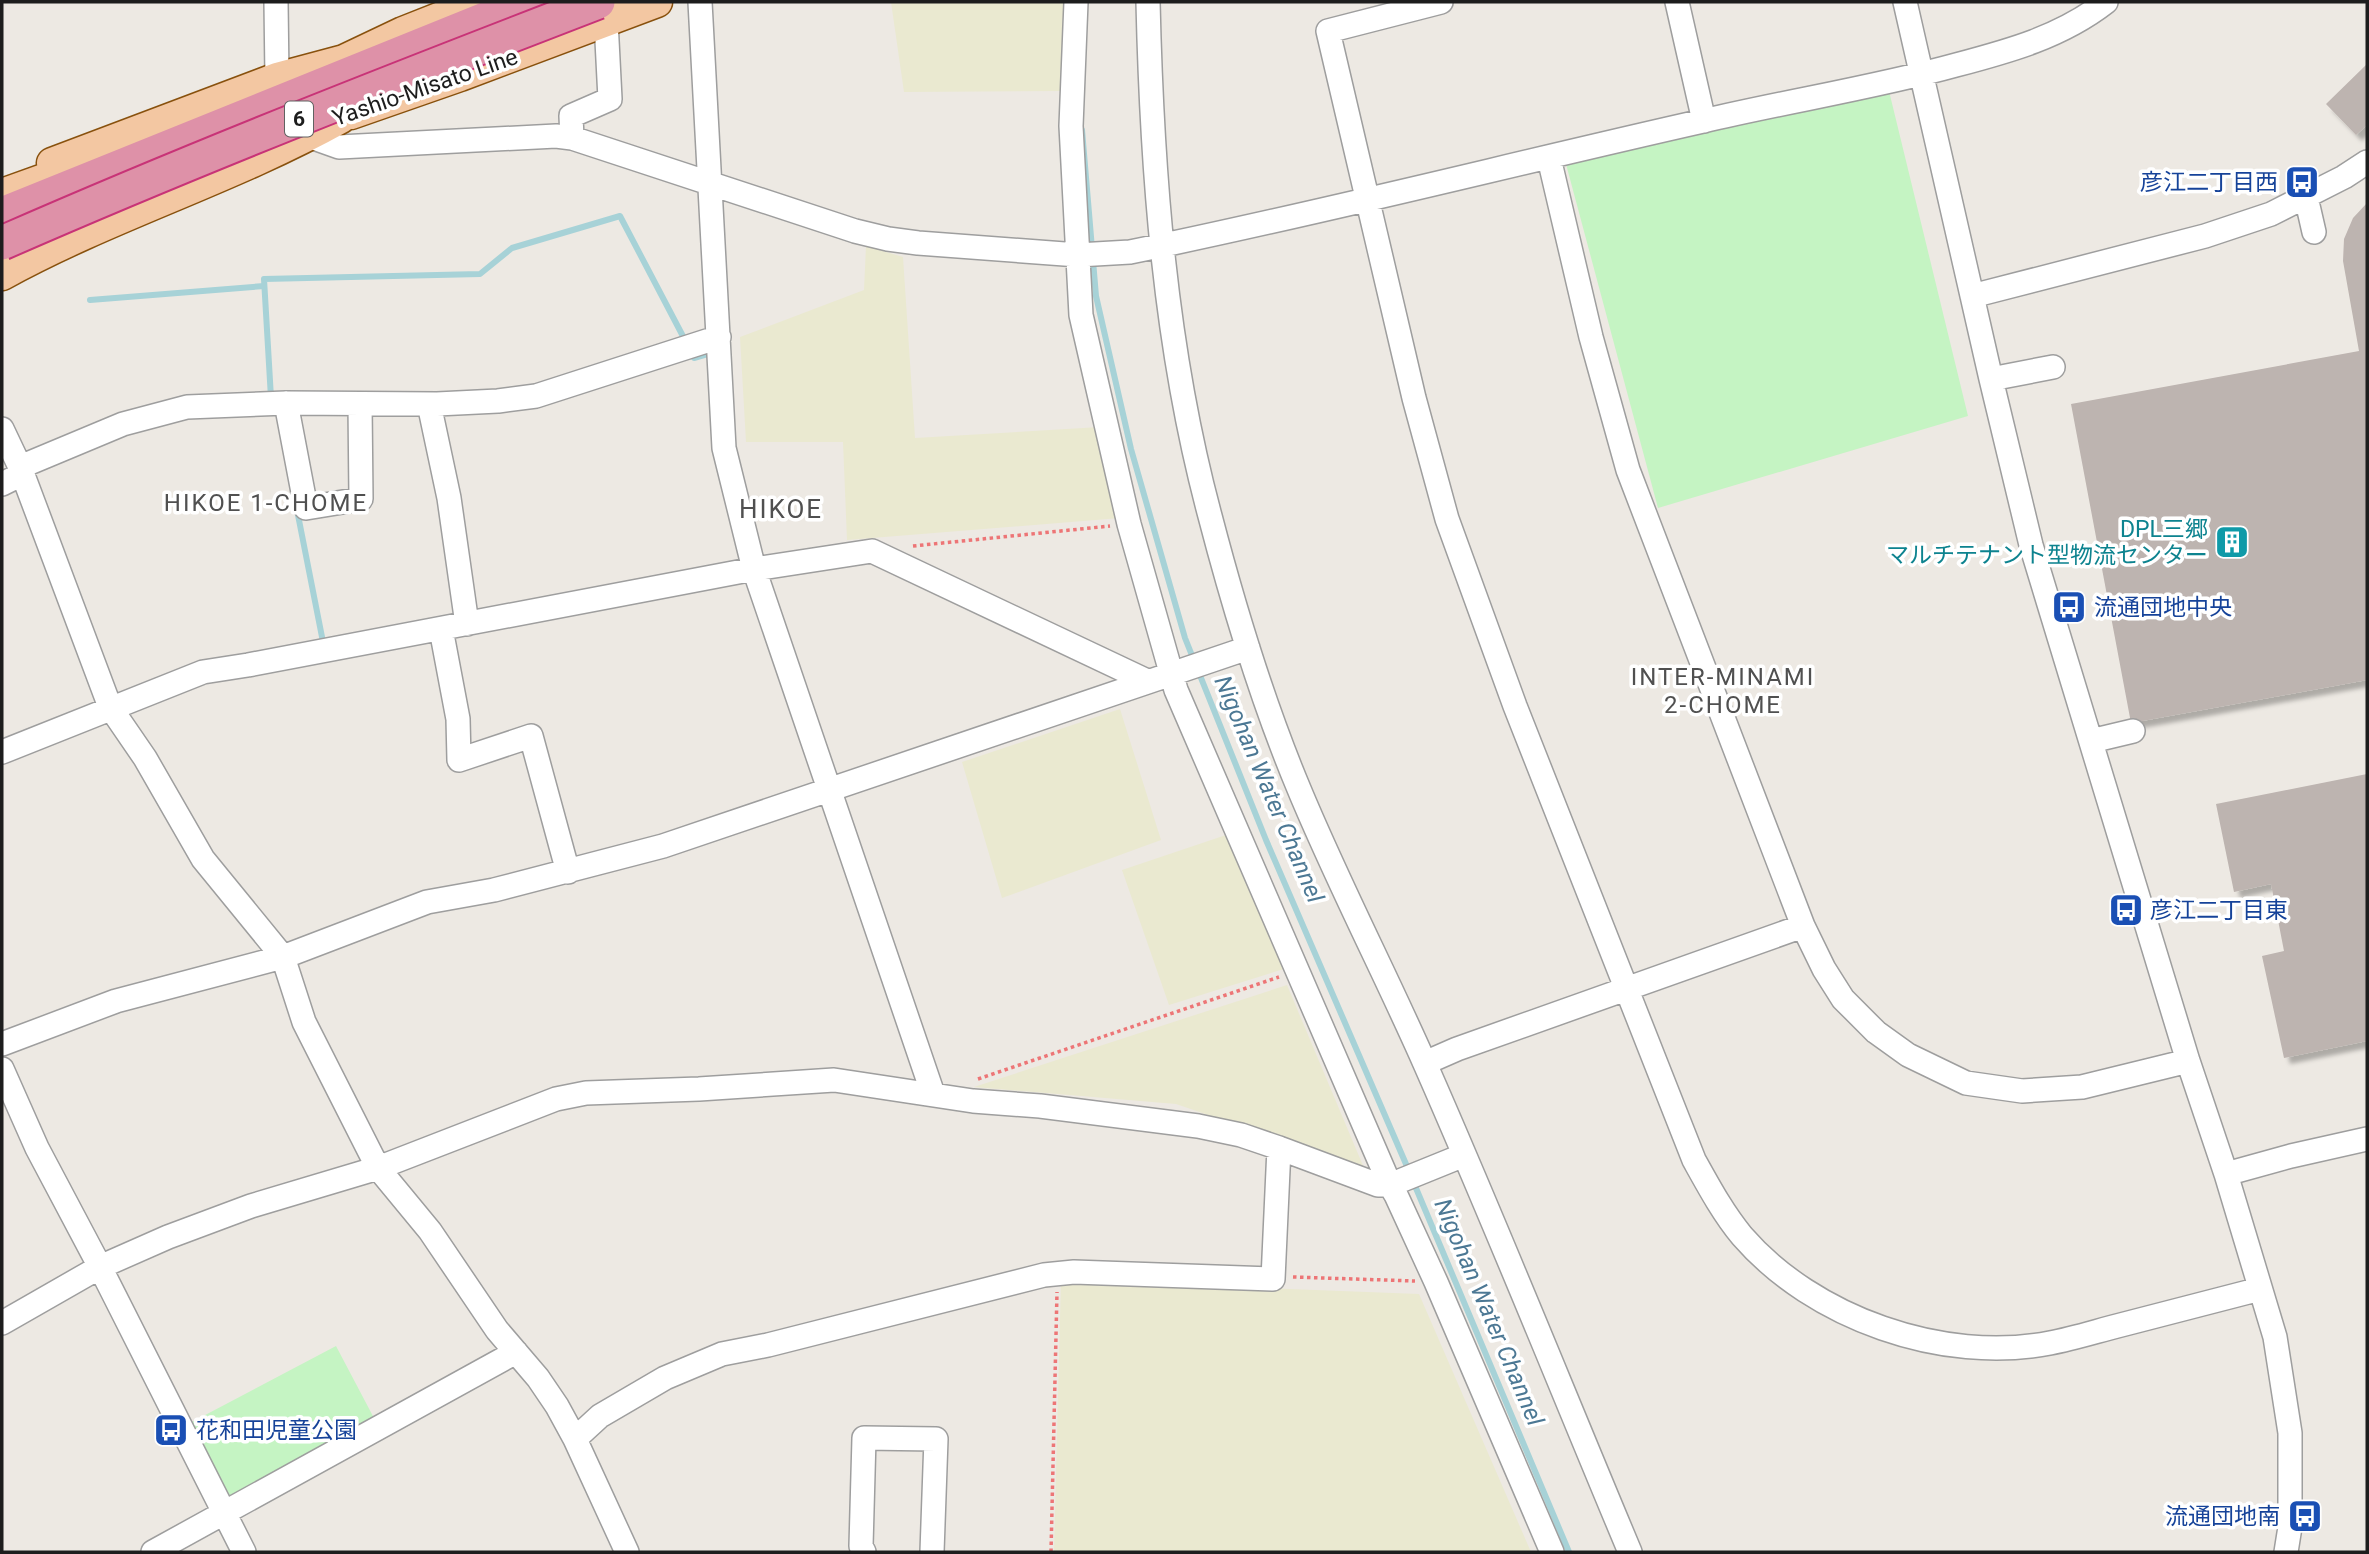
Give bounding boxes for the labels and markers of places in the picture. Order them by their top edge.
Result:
bus stop icon: 彦江二丁目西 [2283,163,2321,201]
place label: 彦江二丁目西 [2140,169,2278,196]
place label: DPL三郷 マルチテナント型物流センター [1886,516,2208,569]
building icon: DPL三郷 マルチテナント型物流センター [2213,523,2251,561]
bus stop icon: 流通団地中央 [2050,588,2088,626]
place label: 流通団地中央 [2094,594,2232,621]
bus stop icon: 彦江二丁目東 [2107,891,2145,929]
place label: 彦江二丁目東 [2150,897,2288,924]
bus stop icon: 花和田児童公園 [152,1411,190,1449]
place label: 花和田児童公園 [196,1417,357,1444]
bus stop icon: 流通団地南 [2286,1497,2324,1535]
place label: 流通団地南 [2165,1503,2280,1530]

